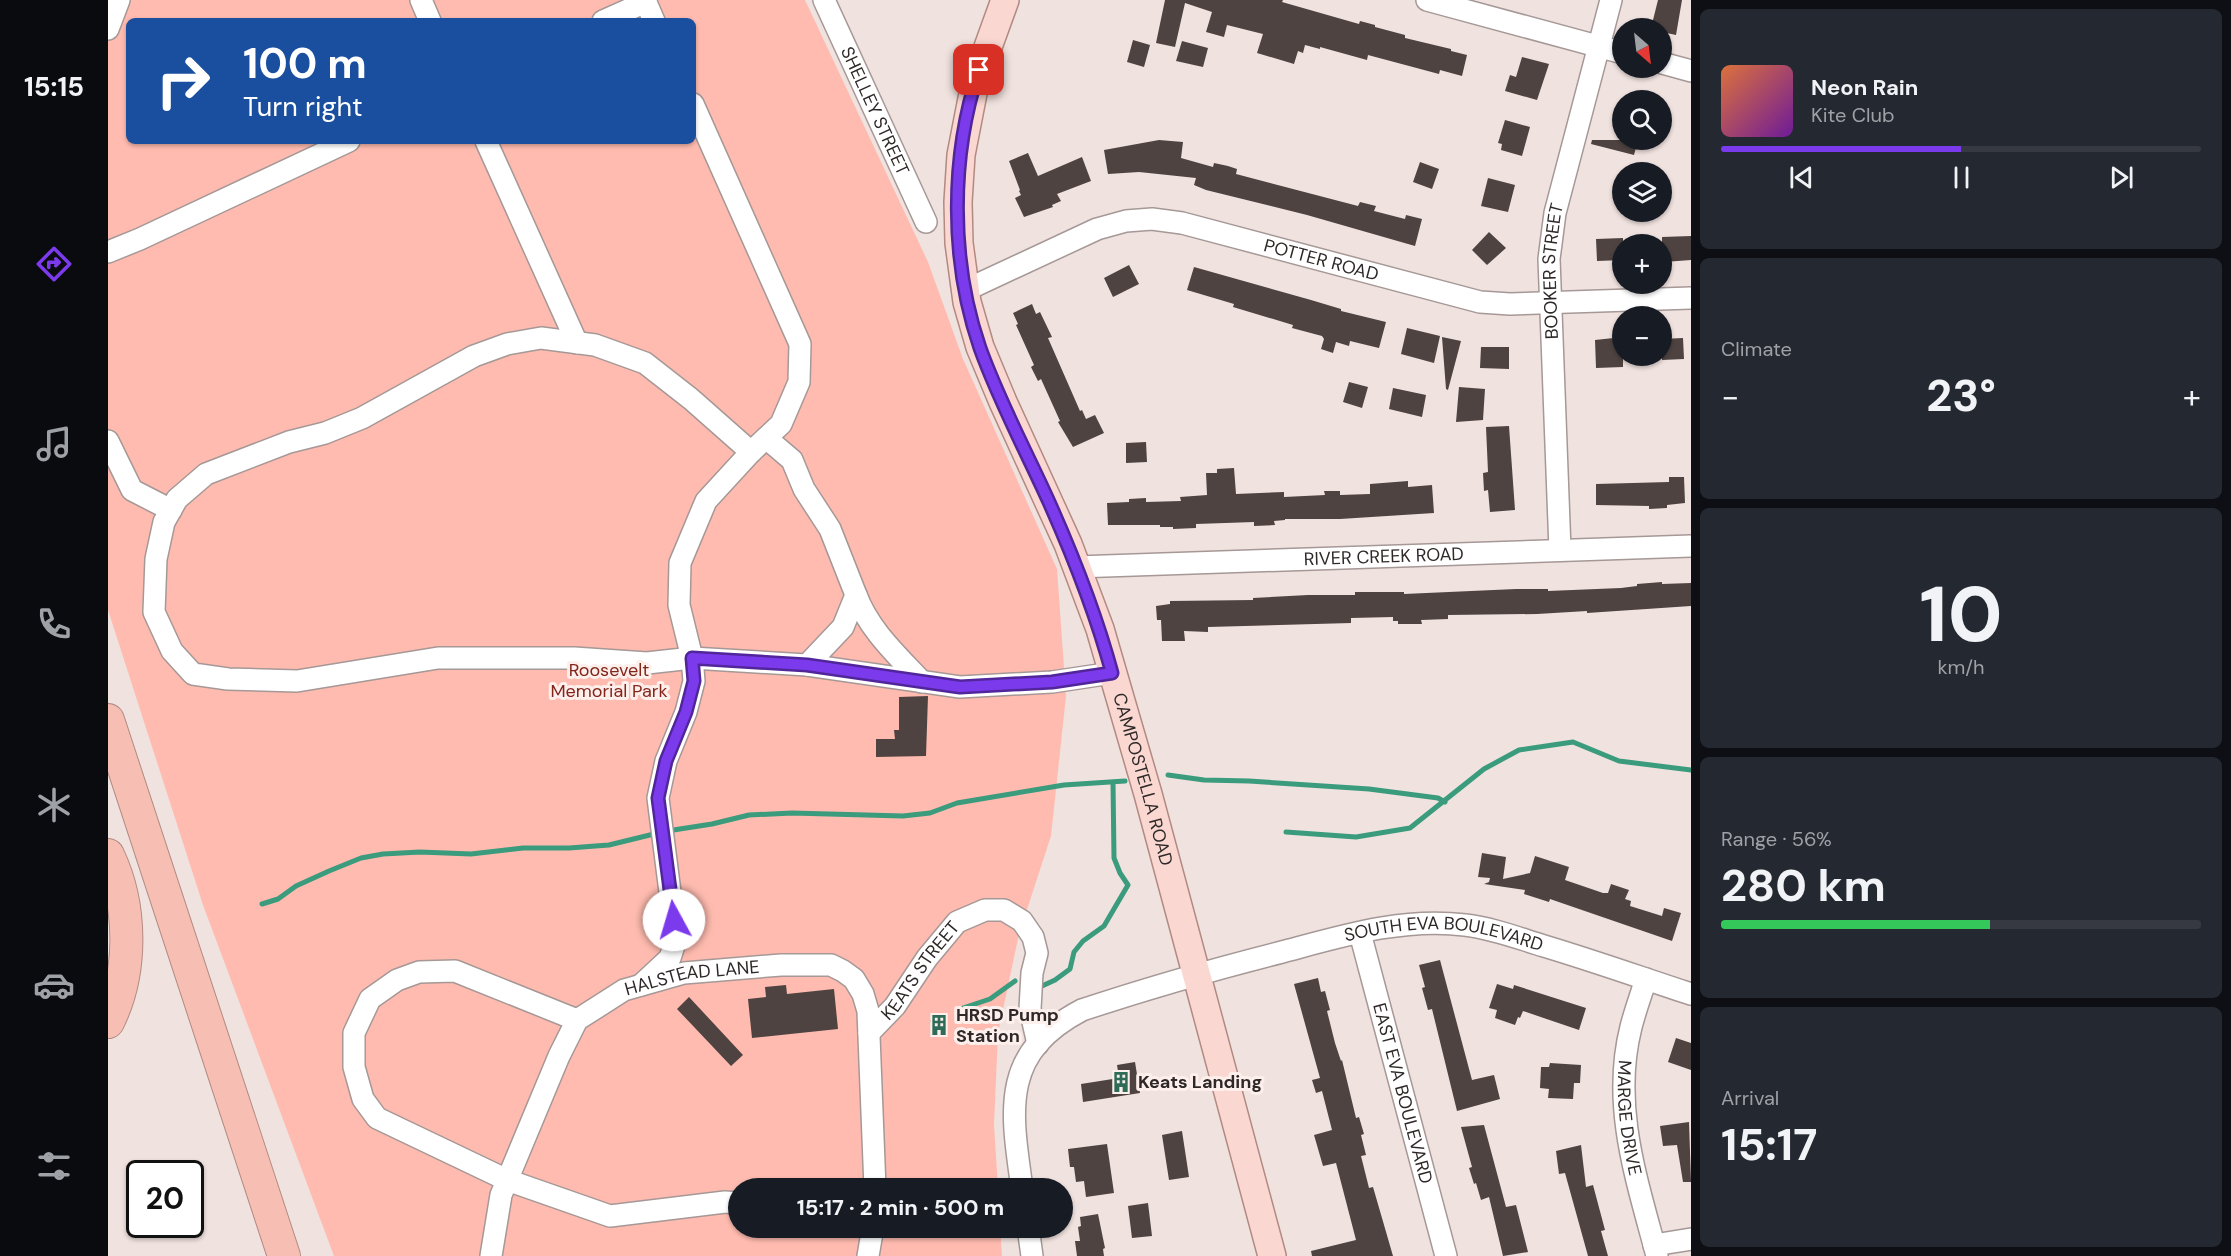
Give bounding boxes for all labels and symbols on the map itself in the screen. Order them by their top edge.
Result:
north arrow [1612,18,1672,78]
street label: SHELLEY STREET [835,43,915,179]
pin [953,44,1004,95]
street label: BOOKER STREET [1537,201,1569,340]
street label: POTTER ROAD [1261,233,1381,287]
street label: RIVER CREEK ROAD [1303,542,1464,571]
park label: Roosevelt Memorial Park [550,658,668,703]
street label: CAMPOSTELLA ROAD [1107,690,1179,868]
position arrow [642,888,706,952]
street label: SOUTH EVA BOULEVARD [1342,911,1546,957]
street label: KEATS STREET [876,916,965,1025]
street label: HALSTEAD LANE [622,955,760,1001]
street label: EAST EVA BOULEVARD [1367,1000,1438,1186]
place label: HRSD Pump Station [956,1003,1059,1048]
building icon: HRSD Pump Station [927,1013,951,1037]
street label: MARGE DRIVE [1612,1059,1647,1178]
building icon: Keats Landing [1109,1070,1133,1094]
place label: Keats Landing [1138,1070,1262,1094]
speed limit sign: 20 [126,1160,204,1238]

